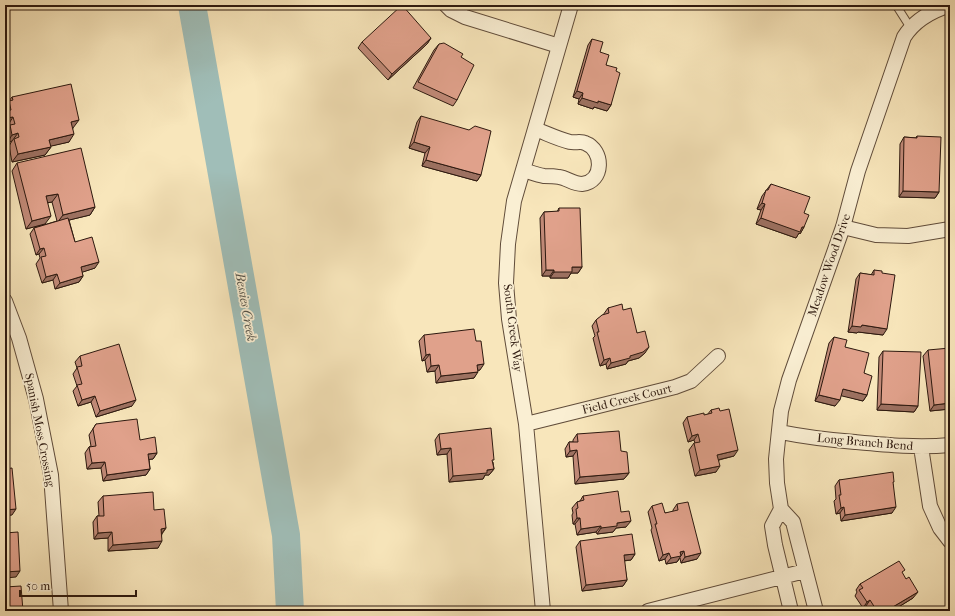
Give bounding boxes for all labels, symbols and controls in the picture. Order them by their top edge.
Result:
street label: Meadow Wood Drive [805,212,853,318]
water label: Bessies Creek [232,270,259,343]
street label: South Creek Way [501,283,525,374]
street label: Spanish Moss Crossing [22,372,58,489]
street label: Field Creek Court [581,381,674,417]
street label: Long Branch Bend [816,431,914,453]
scale bar [20,572,136,598]
text: 50 m [26,579,50,593]

